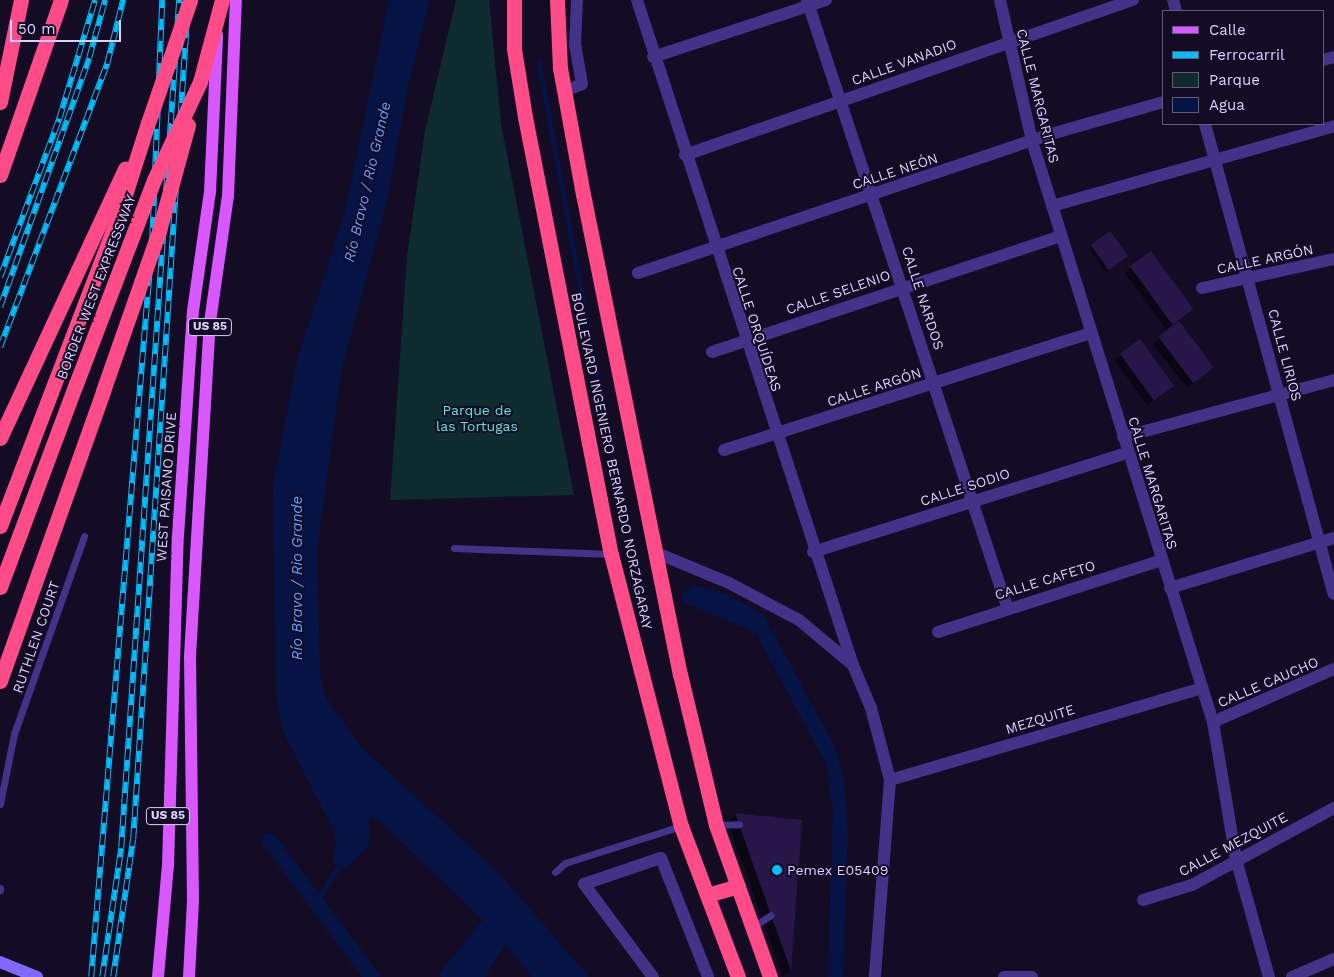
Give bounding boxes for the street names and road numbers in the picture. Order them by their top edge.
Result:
street label: CALLE MARGARITAS [1013,27,1063,165]
street label: CALLE VANADIO [849,35,959,89]
street label: CALLE NEÓN [850,149,940,193]
street label: BORDER WEST EXPRESSWAY [53,192,139,382]
street label: CALLE ARGÓN [1215,241,1315,277]
street label: CALLE NARDOS [898,244,948,352]
street label: CALLE ORQUÍDEAS [729,264,785,394]
street label: CALLE SELENIO [784,266,892,318]
street label: BOULEVARD INGENIERO BERNARDO NORZAGARAY [568,291,656,631]
street label: CALLE LIRIOS [1265,307,1305,403]
road number: US 85 [188,318,232,337]
street label: CALLE ARGÓN [824,364,924,410]
street label: WEST PAISANO DRIVE [152,411,180,563]
street label: CALLE MARGARITAS [1125,415,1181,551]
street label: CALLE SODIO [918,465,1012,509]
street label: CALLE CAFETO [993,557,1097,603]
street label: RUTHLEN COURT [9,579,63,695]
street label: CALLE CAUCHO [1215,653,1321,711]
street label: MEZQUITE [1003,701,1077,737]
road number: US 85 [146,806,190,826]
street label: CALLE MEZQUITE [1176,808,1290,880]

